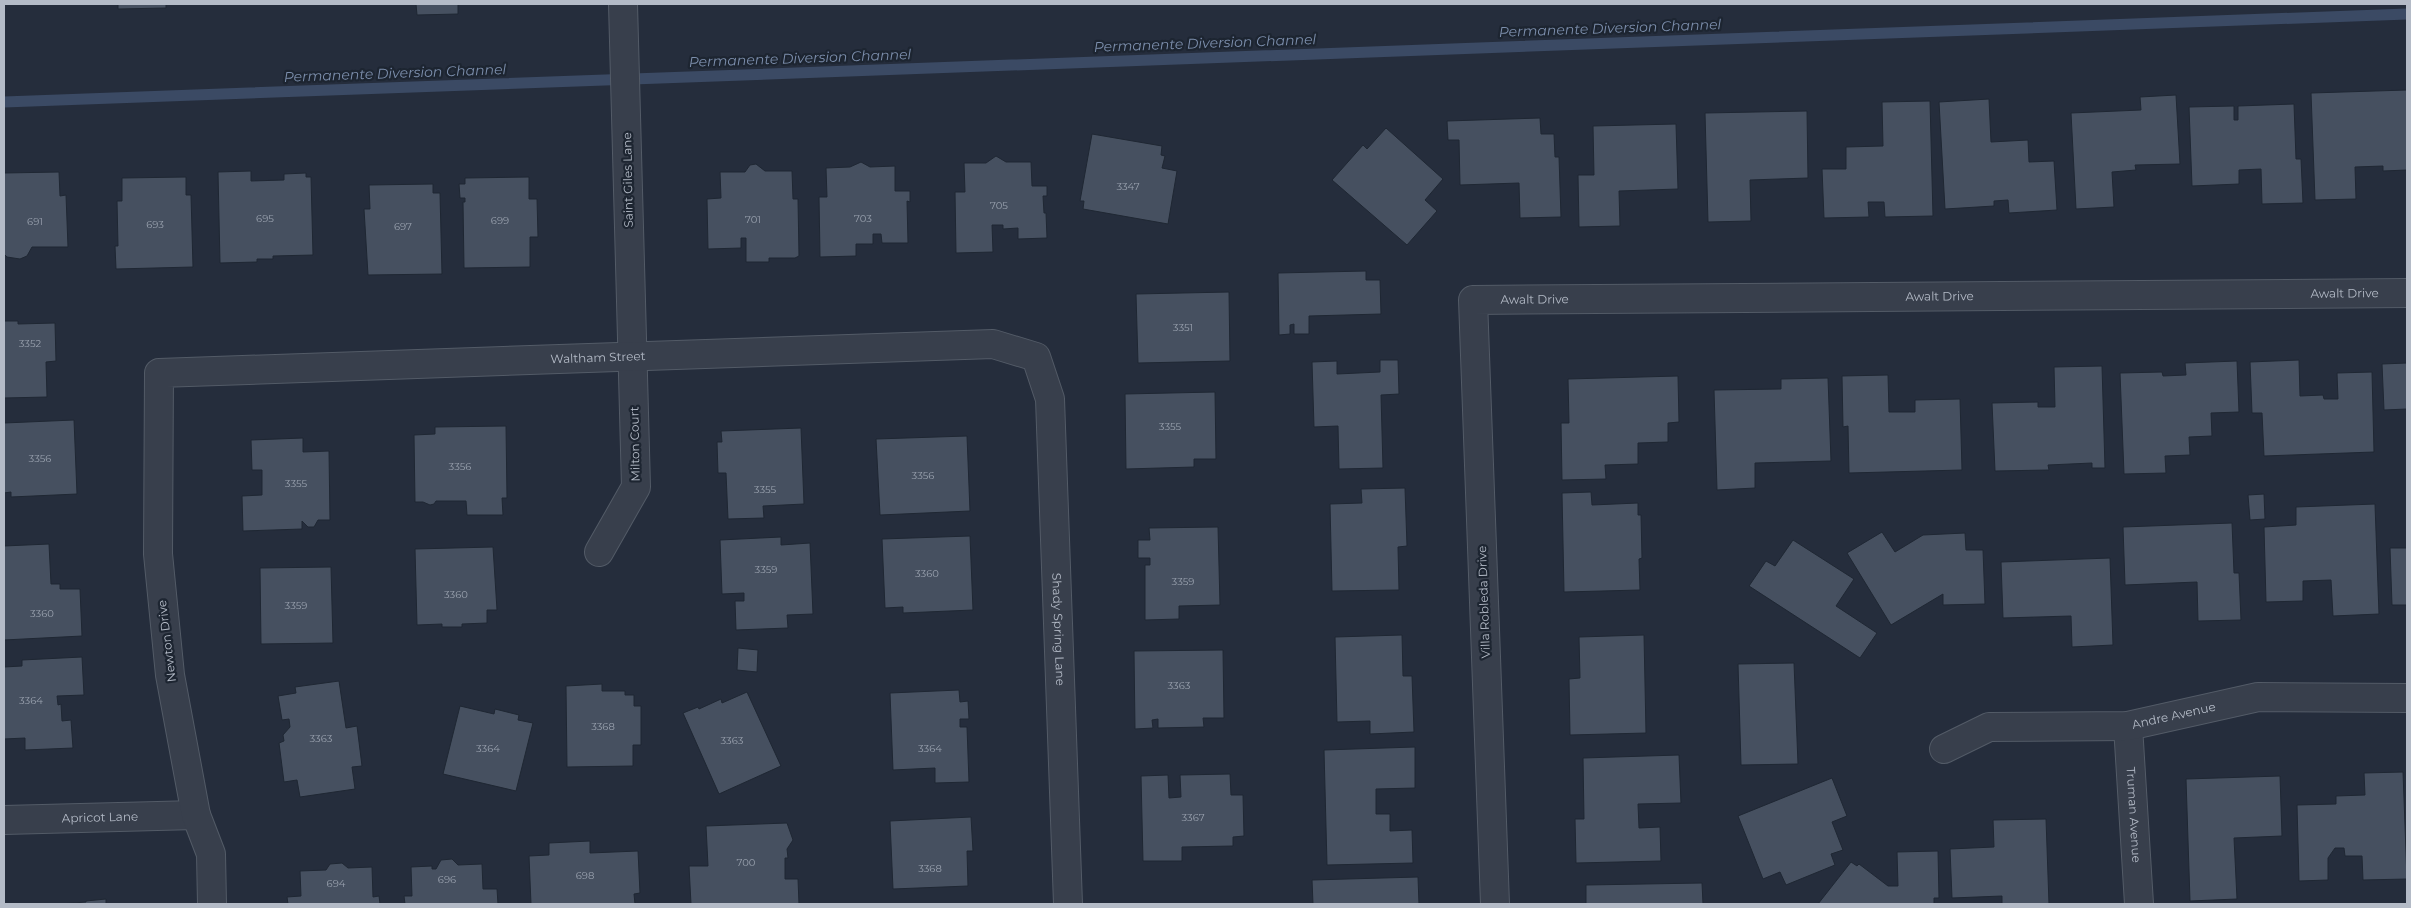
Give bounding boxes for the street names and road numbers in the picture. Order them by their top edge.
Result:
street label: Saint Giles Lane [619,132,636,228]
street label: Awalt Drive [2310,285,2379,301]
street label: Awalt Drive [1905,288,1974,304]
street label: Awalt Drive [1500,291,1569,307]
street label: Waltham Street [550,348,646,366]
street label: Milton Court [626,406,643,482]
street label: Villa Robleda Drive [1474,545,1493,659]
street label: Shady Spring Lane [1049,573,1068,686]
street label: Newton Drive [154,599,179,683]
street label: Andre Avenue [2130,699,2217,732]
street label: Truman Avenue [2124,766,2144,863]
street label: Apricot Lane [62,809,138,825]

